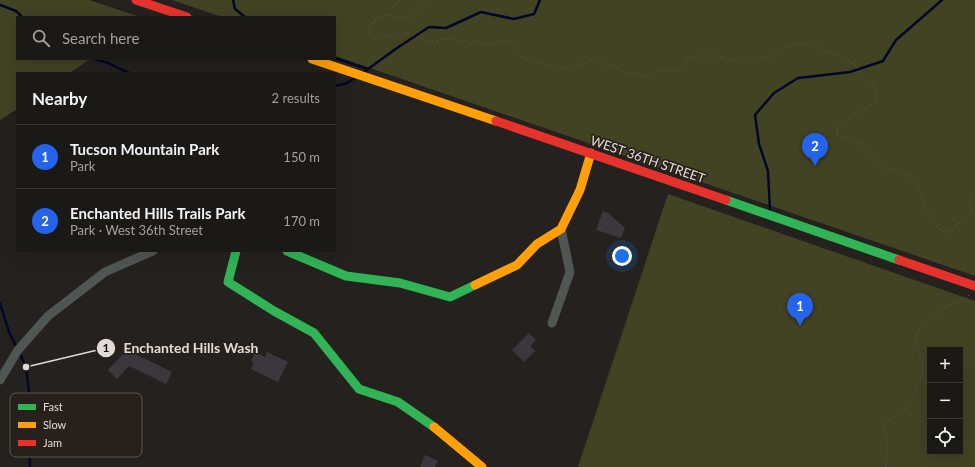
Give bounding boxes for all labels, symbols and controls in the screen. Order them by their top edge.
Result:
search box [16,16,336,60]
icon: search [30,27,52,49]
text: Search here [62,29,139,47]
text: Nearby [32,88,87,109]
text: 2 results [272,90,320,106]
street label: WEST 36TH STREET [589,132,708,186]
pin: 2 [802,133,828,166]
text: Tucson Mountain Park [70,140,219,158]
text: 1 [41,149,49,165]
text: 150 m [283,149,320,165]
text: Park [70,158,95,174]
text: Enchanted Hills Trails Park [70,204,245,222]
text: 2 [41,213,49,229]
text: 170 m [283,213,320,229]
text: Park · West 36th Street [70,222,203,238]
your location [612,246,632,266]
pin: 1 [787,293,813,326]
callout: Enchanted Hills Wash [96,335,267,361]
text: Enchanted Hills Wash [124,339,259,356]
text: 1 [103,340,110,355]
map controls [927,347,963,455]
button: + [927,347,963,383]
button: − [927,383,963,419]
legend [10,393,142,457]
text: Fast [43,400,63,413]
text: Slow [43,418,67,431]
button: locate [927,419,963,455]
text: Jam [43,436,62,449]

